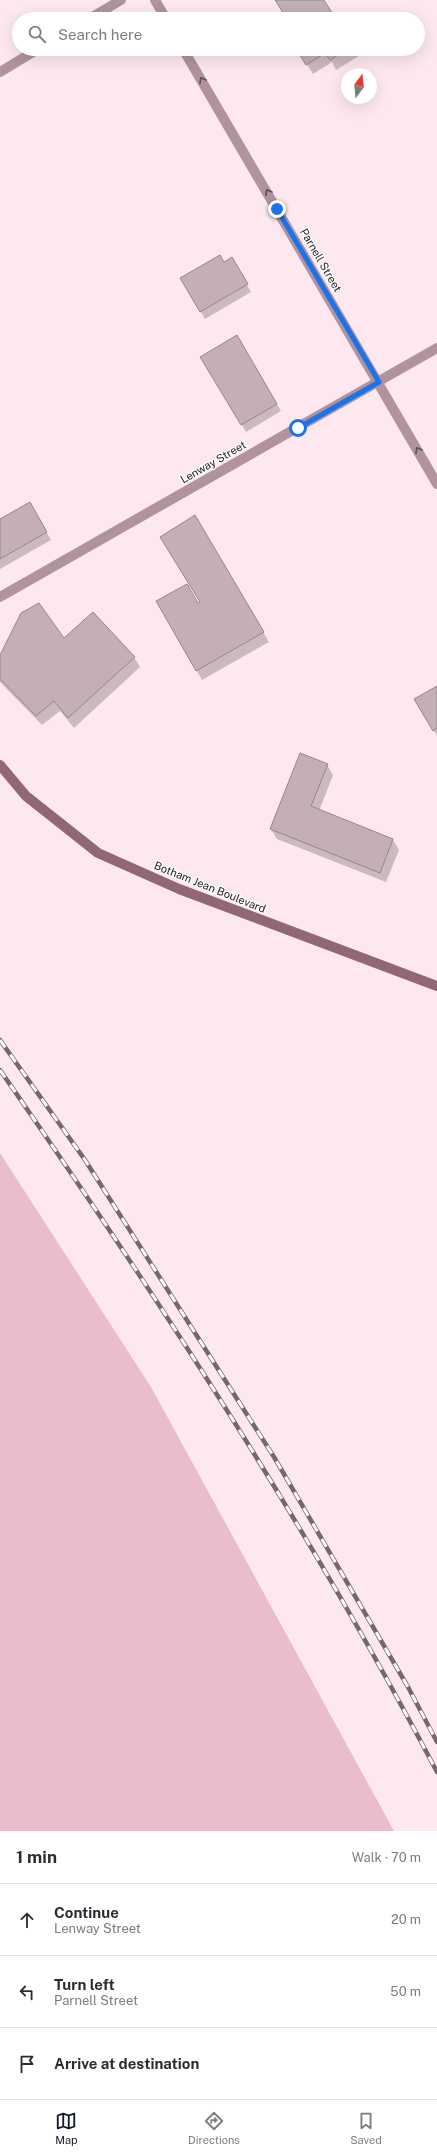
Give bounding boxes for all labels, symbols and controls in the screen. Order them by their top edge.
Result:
search box [12,12,425,56]
icon: search [26,23,48,45]
text: Search here [58,26,142,43]
north arrow [341,68,377,104]
one-way arrow [199,77,206,84]
one-way arrow [265,189,272,196]
route end [268,200,286,218]
street label: Parnell Street [298,226,344,294]
route start [289,419,307,437]
street label: Lenway Street [178,438,248,486]
one-way arrow [415,447,422,454]
street label: Botham Jean Boulevard [152,859,268,915]
text: 1 min [16,1847,57,1867]
text: Walk · 70 m [352,1850,421,1865]
text: Continue [54,1904,119,1921]
icon: ahead [16,1909,38,1931]
text: 20 m [391,1912,421,1927]
text: Lenway Street [54,1921,141,1936]
text: Turn left [54,1976,115,1993]
icon: left [16,1981,38,2003]
text: 50 m [390,1984,421,1999]
text: Parnell Street [54,1993,138,2008]
icon: arrive [16,2053,38,2075]
text: Arrive at destination [54,2055,199,2072]
tab: Map [55,2110,78,2146]
tab: Directions [188,2110,240,2146]
tab: Saved [350,2110,382,2146]

